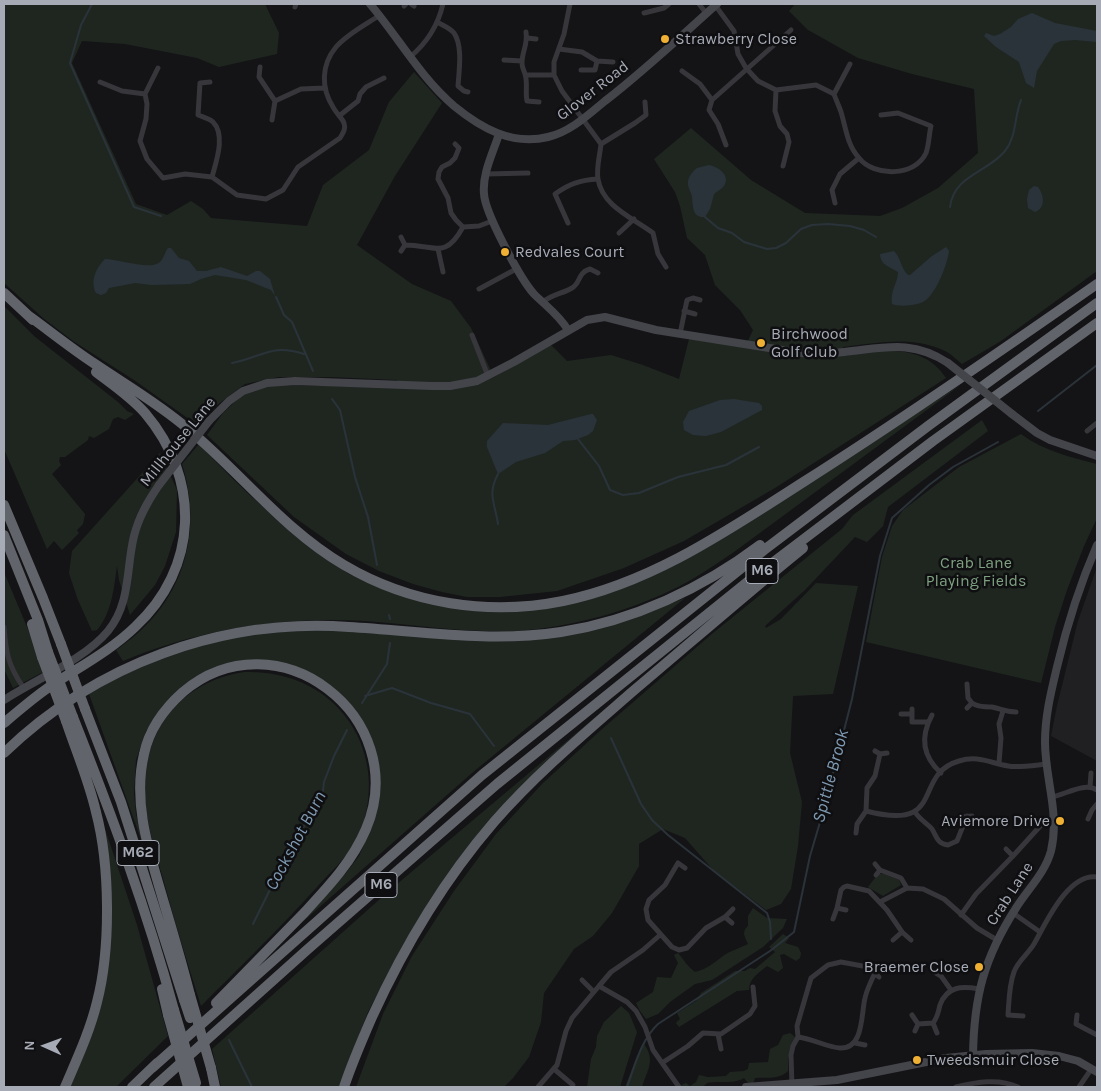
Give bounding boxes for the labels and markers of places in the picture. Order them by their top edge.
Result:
place label: Strawberry Close [675,29,797,49]
marker: Strawberry Close [659,33,671,45]
place label: Redvales Court [515,242,624,262]
marker: Redvales Court [499,246,511,258]
place label: Birchwood Golf Club [771,324,848,362]
marker: Birchwood Golf Club [755,337,767,349]
place label: Aviemore Drive [941,811,1050,831]
marker: Aviemore Drive [1054,815,1066,827]
place label: Braemer Close [864,957,969,977]
marker: Braemer Close [973,961,985,973]
place label: Tweedsmuir Close [927,1050,1059,1070]
marker: Tweedsmuir Close [911,1054,923,1066]

